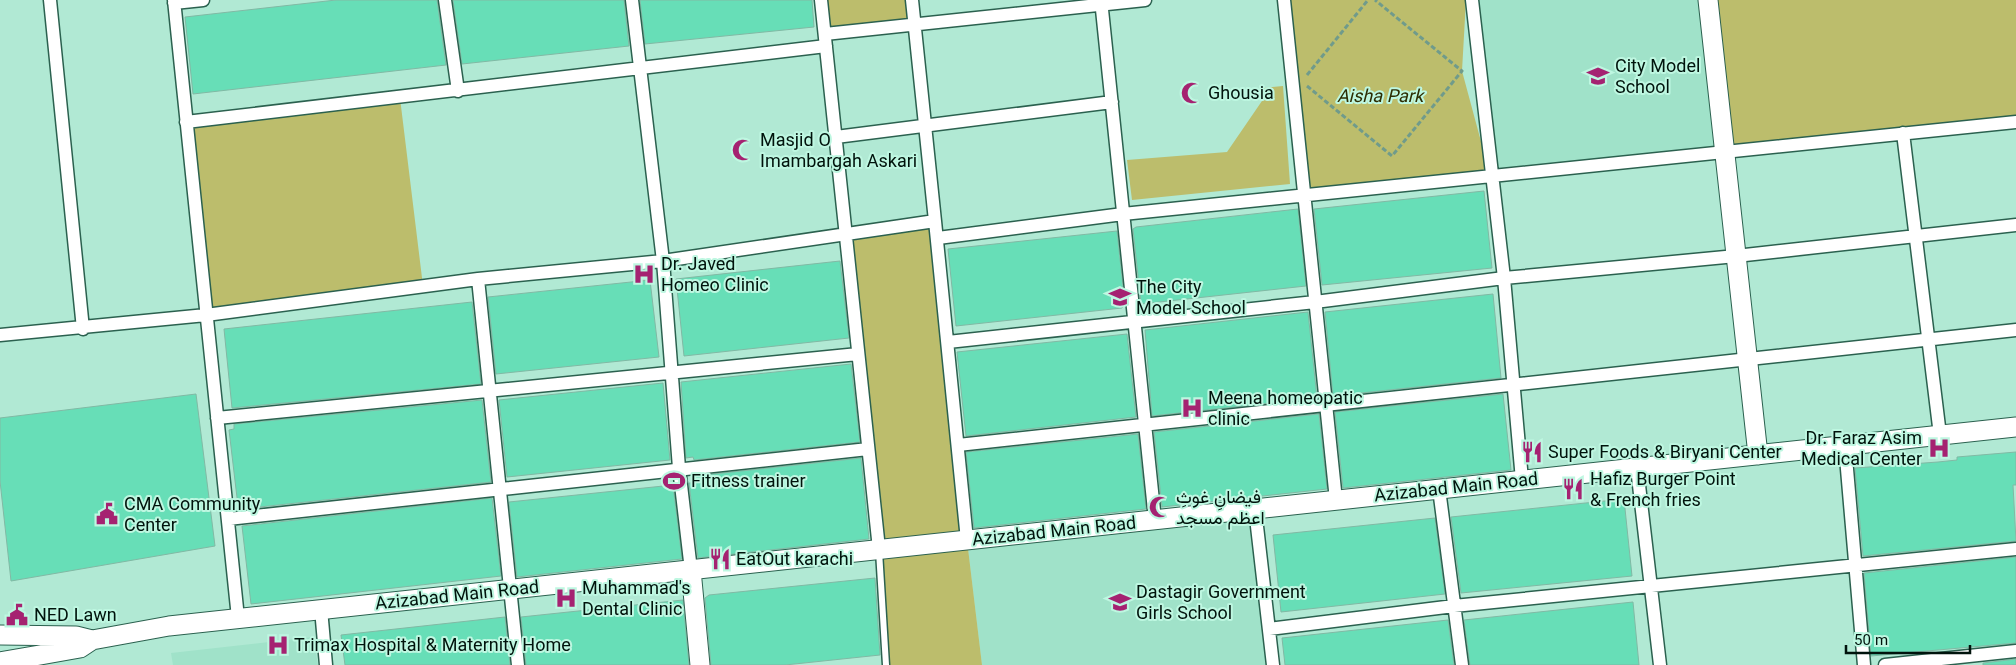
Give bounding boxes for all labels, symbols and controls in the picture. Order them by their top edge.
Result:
place label: City Model School [1615,54,1700,103]
school or university icon: City Model School [1585,63,1611,89]
mosque icon: Ghousia [1179,80,1205,106]
place label: Ghousia [1208,81,1274,109]
park label: Aisha Park [1337,84,1426,112]
place label: Masjid O Imambargah Askari [760,128,917,177]
mosque icon: Masjid O Imambargah Askari [730,137,756,163]
place label: Dr. Javed Homeo Clinic [661,252,769,301]
hospital icon: Dr. Javed Homeo Clinic [631,261,657,287]
place label: The City Model School [1136,275,1246,324]
school or university icon: The City Model School [1107,284,1133,310]
place label: Meena homeopatic clinic [1208,386,1363,435]
hospital icon: Meena homeopatic clinic [1179,395,1205,421]
place label: Dr. Faraz Asim Medical Center [1801,426,1922,475]
hospital icon: Dr. Faraz Asim Medical Center [1926,435,1952,461]
restaurant icon: Super Foods & Biryani Center [1519,439,1545,465]
place label: Super Foods & Biryani Center [1548,440,1782,468]
street label: Azizabad Main Road [1373,466,1540,512]
place label: Hafiz Burger Point & French fries [1590,467,1736,516]
sports icon: Fitness trainer [661,468,687,494]
place label: Fitness trainer [691,469,806,497]
restaurant icon: Hafiz Burger Point & French fries [1560,476,1586,502]
place label: فیضانِ غوثِ اعظم مسجد [1176,485,1265,534]
place label: CMA Community Center [124,492,261,541]
mosque icon: فیضانِ غوثِ اعظم مسجد [1147,494,1173,520]
public building icon: CMA Community Center [94,501,120,527]
street label: Azizabad Main Road [971,510,1138,556]
restaurant icon: EatOut karachi [707,546,733,572]
place label: EatOut karachi [736,547,853,575]
street label: Azizabad Main Road [374,574,541,620]
place label: Muhammad's Dental Clinic [582,576,691,625]
place label: Dastagir Government Girls School [1136,580,1306,629]
hospital icon: Muhammad's Dental Clinic [553,585,579,611]
school or university icon: Dastagir Government Girls School [1107,589,1133,615]
public building icon: NED Lawn [4,602,30,628]
place label: NED Lawn [34,603,117,631]
scale bar [1846,622,1970,654]
text: 50 m [1854,630,1888,653]
hospital icon: Trimax Hospital & Maternity Home [265,632,291,658]
place label: Trimax Hospital & Maternity Home [294,633,571,661]

